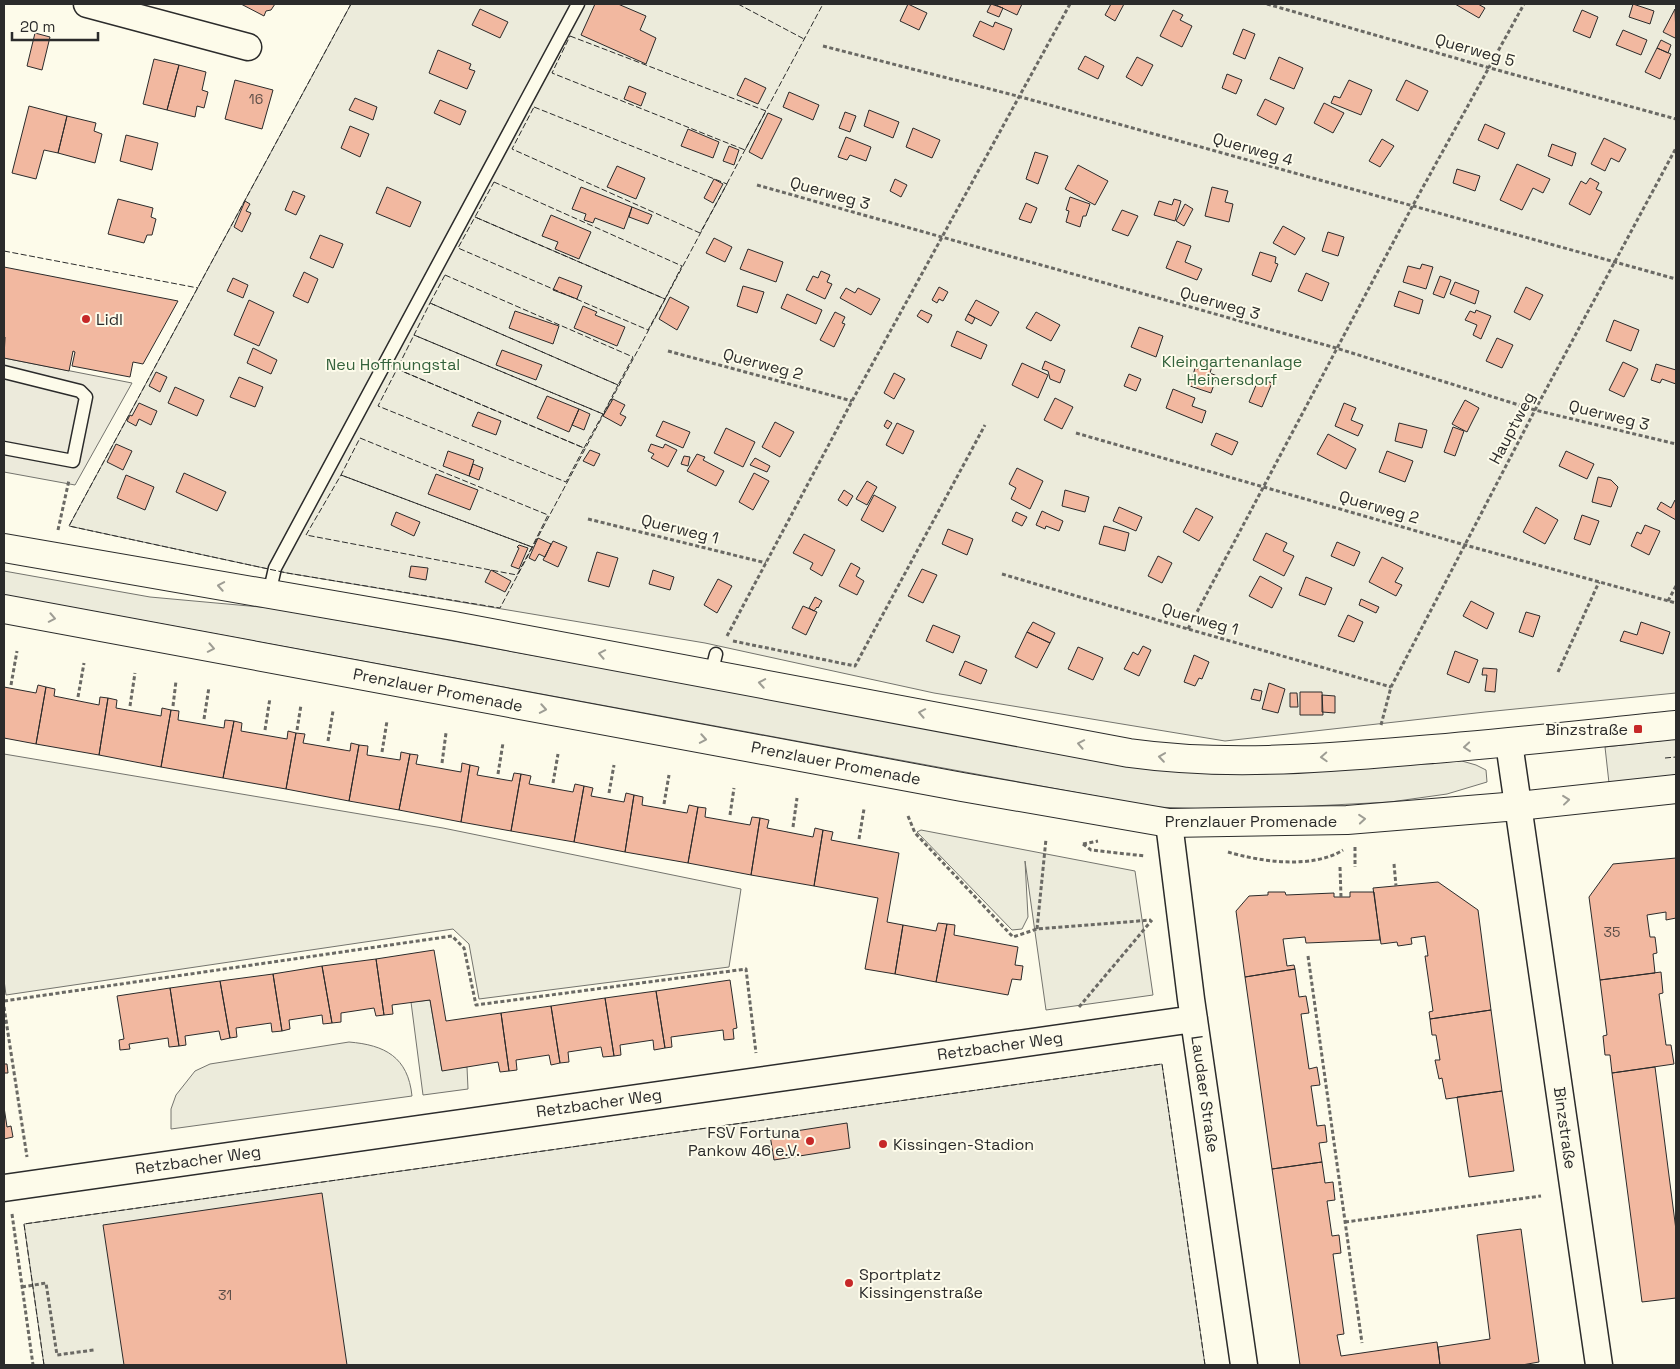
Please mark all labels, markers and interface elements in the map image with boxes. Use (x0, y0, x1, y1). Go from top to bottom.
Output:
scale bar (12, 10, 99, 42)
text: 20 m (20, 17, 55, 36)
street label: Querweg 5 (1433, 29, 1517, 71)
house number: 16 (249, 90, 263, 108)
street label: Querweg 4 (1210, 128, 1296, 170)
street label: Querweg 3 (788, 172, 872, 214)
street label: Querweg 3 (1178, 282, 1262, 324)
place label: Lidl (96, 309, 123, 330)
marker: Lidl (80, 313, 92, 325)
street label: Querweg 2 (721, 343, 805, 385)
park label: Kleingartenanlage Heinersdorf (1162, 351, 1302, 390)
park label: Neu Hoffnungstal (326, 354, 460, 375)
street label: Hauptweg (1484, 388, 1540, 468)
street label: Querweg 3 (1567, 395, 1651, 435)
street label: Querweg 2 (1337, 486, 1421, 528)
street label: Querweg 1 (639, 509, 721, 549)
one-way arrow (216, 581, 225, 591)
street label: Querweg 1 (1159, 598, 1241, 640)
one-way arrow (47, 612, 56, 623)
one-way arrow (207, 642, 216, 652)
one-way arrow (598, 649, 607, 659)
street label: Prenzlauer Promenade (351, 663, 525, 717)
one-way arrow (758, 679, 766, 689)
one-way arrow (539, 704, 548, 714)
one-way arrow (917, 709, 926, 719)
place label: Binzstraße (1545, 719, 1628, 740)
marker: Binzstraße (1632, 723, 1644, 735)
one-way arrow (699, 733, 708, 743)
street label: Prenzlauer Promenade (749, 736, 923, 790)
one-way arrow (1077, 739, 1086, 749)
one-way arrow (1463, 741, 1471, 752)
one-way arrow (1158, 752, 1166, 763)
one-way arrow (1320, 752, 1328, 763)
one-way arrow (1562, 795, 1570, 806)
street label: Prenzlauer Promenade (1165, 811, 1337, 832)
one-way arrow (1358, 813, 1366, 824)
house number: 35 (1604, 923, 1620, 941)
street label: Retzbacher Weg (936, 1027, 1064, 1065)
street label: Laudaer Straße (1186, 1034, 1224, 1154)
street label: Retzbacher Weg (535, 1084, 663, 1122)
street label: Binzstraße (1549, 1086, 1581, 1170)
place label: FSV Fortuna Pankow 46 e.V. (688, 1122, 800, 1161)
place label: Kissingen-Stadion (893, 1134, 1034, 1155)
marker: FSV Fortuna Pankow 46 e.V. (804, 1135, 816, 1147)
marker: Kissingen-Stadion (877, 1138, 889, 1150)
street label: Retzbacher Weg (134, 1141, 262, 1179)
place label: Sportplatz Kissingenstraße (859, 1264, 983, 1303)
marker: Sportplatz Kissingenstraße (843, 1277, 855, 1289)
house number: 31 (218, 1286, 232, 1304)

